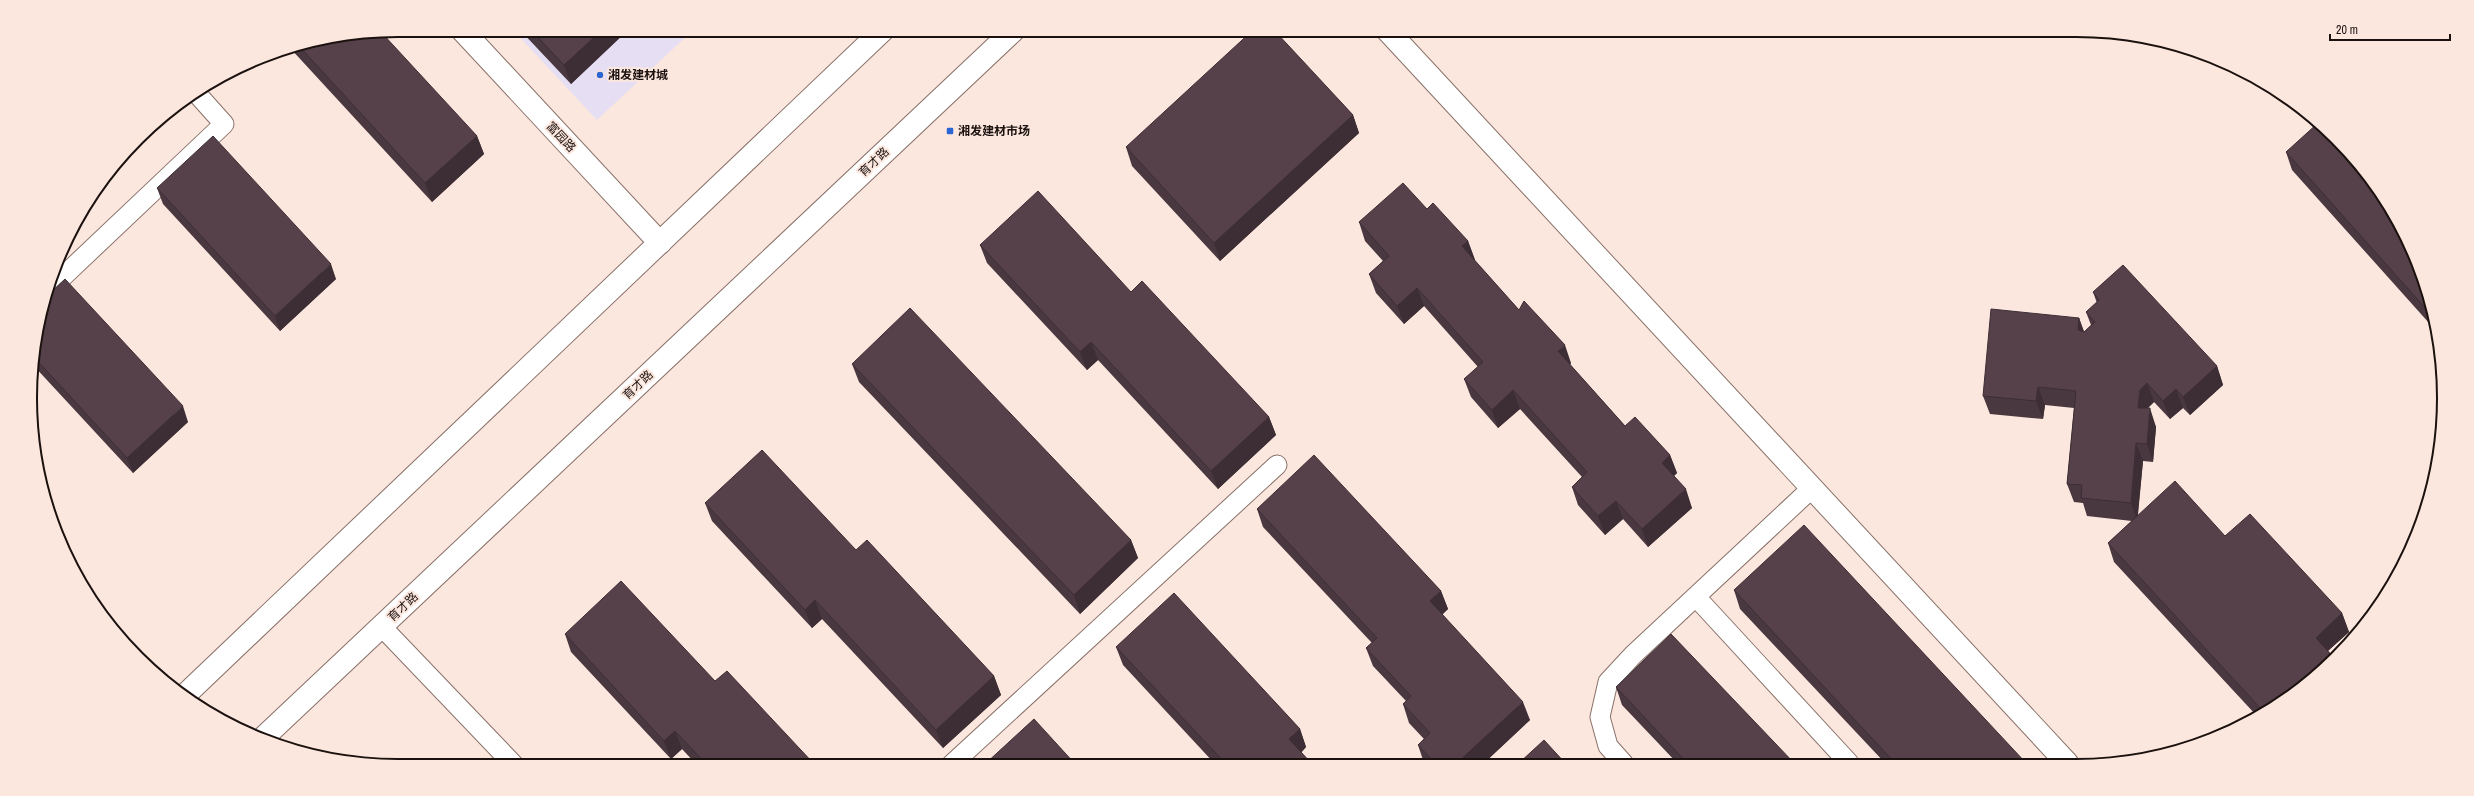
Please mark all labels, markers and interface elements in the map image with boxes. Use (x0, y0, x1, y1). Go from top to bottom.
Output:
scale bar (2330, 16, 2450, 42)
text: 20 m (2336, 22, 2358, 38)
place label: 湘发建材城 (608, 67, 668, 83)
marker: 湘发建材城 (595, 70, 605, 80)
street label: 富园路 (543, 118, 579, 156)
place label: 湘发建材市场 (958, 123, 1030, 139)
marker: 湘发建材市场 (945, 126, 955, 136)
street label: 育才路 (855, 144, 893, 180)
street label: 育才路 (619, 367, 657, 403)
street label: 育才路 (384, 589, 422, 625)

